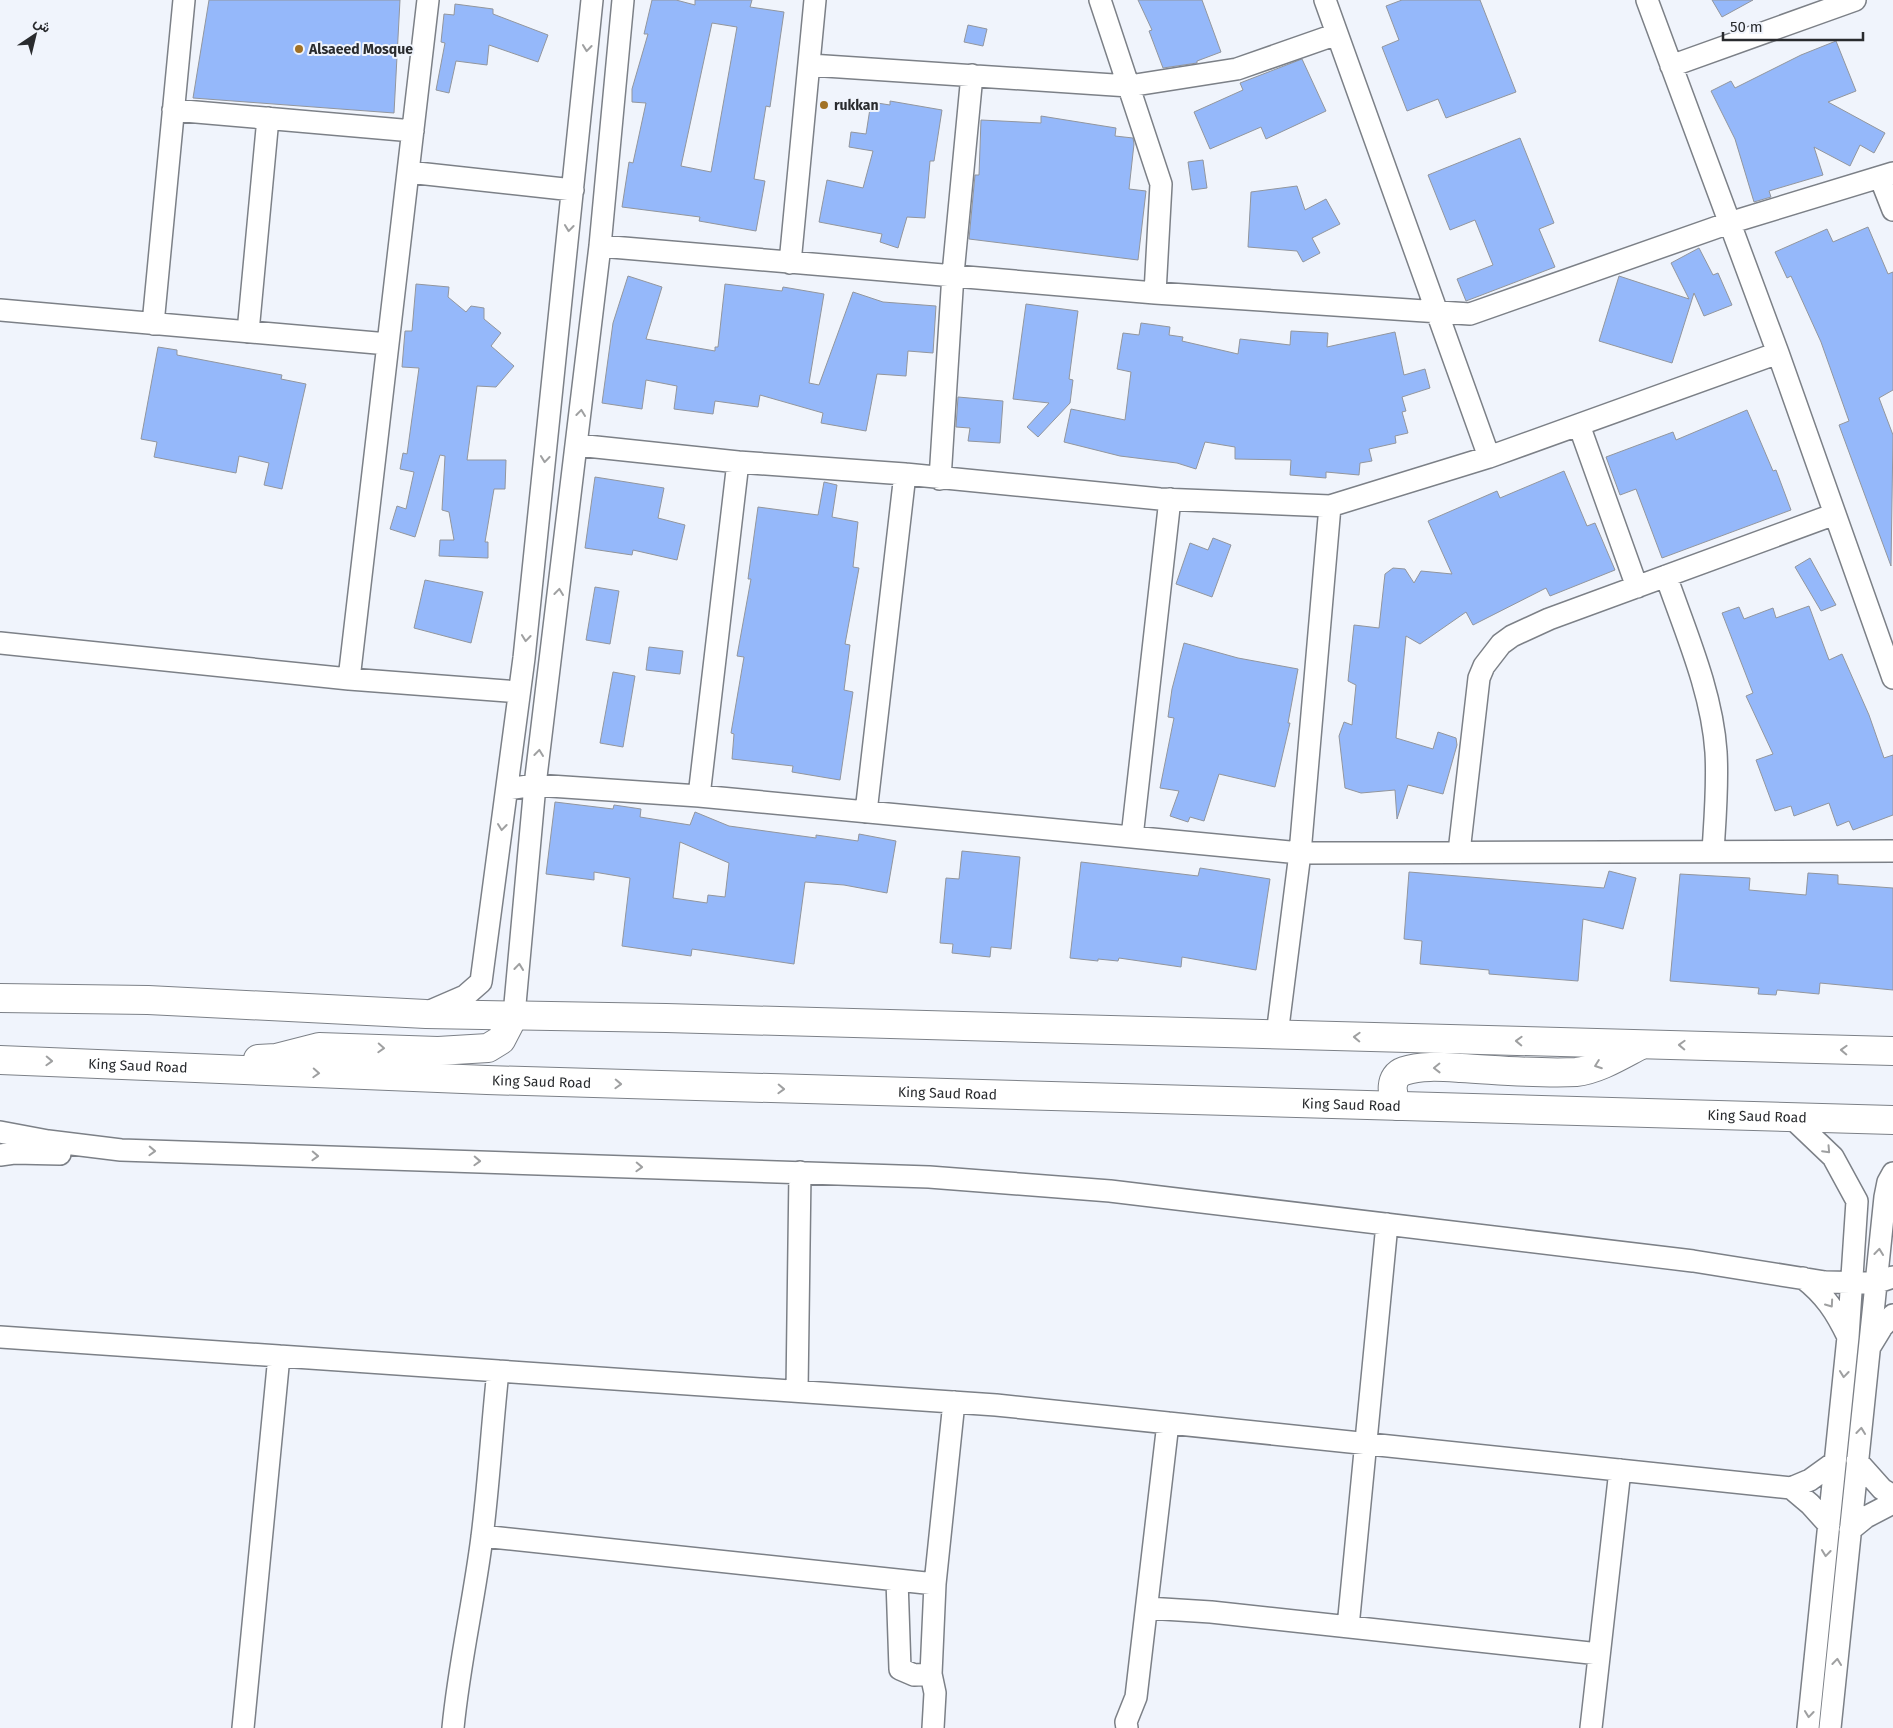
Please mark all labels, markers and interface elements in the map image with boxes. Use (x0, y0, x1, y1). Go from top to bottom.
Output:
north arrow (10, 10, 60, 60)
scale bar (1723, 10, 1863, 42)
text: ش (30, 13, 54, 37)
text: 50 m (1730, 18, 1763, 36)
place label: Alsaeed Mosque (308, 41, 413, 58)
marker: Alsaeed Mosque (293, 43, 305, 55)
one-way arrow (582, 45, 593, 53)
place label: rukkan (834, 97, 879, 114)
marker: rukkan (818, 99, 830, 111)
one-way arrow (564, 224, 575, 232)
one-way arrow (575, 409, 586, 417)
one-way arrow (539, 455, 550, 463)
one-way arrow (553, 587, 564, 595)
one-way arrow (521, 634, 532, 642)
one-way arrow (533, 749, 544, 757)
one-way arrow (497, 823, 508, 831)
one-way arrow (514, 963, 525, 971)
one-way arrow (1353, 1031, 1361, 1042)
one-way arrow (1515, 1036, 1523, 1046)
one-way arrow (1678, 1040, 1686, 1051)
one-way arrow (378, 1043, 386, 1054)
one-way arrow (1840, 1044, 1848, 1055)
street label: King Saud Road (88, 1055, 188, 1076)
one-way arrow (45, 1056, 53, 1067)
one-way arrow (1594, 1059, 1603, 1069)
one-way arrow (1433, 1063, 1440, 1073)
one-way arrow (312, 1067, 320, 1078)
street label: King Saud Road (492, 1072, 591, 1091)
one-way arrow (614, 1079, 622, 1089)
one-way arrow (777, 1083, 785, 1094)
street label: King Saud Road (898, 1083, 997, 1103)
street label: King Saud Road (1301, 1095, 1401, 1114)
street label: King Saud Road (1707, 1106, 1807, 1126)
one-way arrow (1821, 1145, 1830, 1154)
one-way arrow (148, 1146, 156, 1156)
one-way arrow (311, 1151, 319, 1161)
one-way arrow (473, 1156, 481, 1167)
one-way arrow (636, 1162, 644, 1172)
one-way arrow (1873, 1247, 1884, 1255)
one-way arrow (1824, 1298, 1833, 1308)
one-way arrow (1839, 1370, 1850, 1378)
one-way arrow (1855, 1427, 1866, 1435)
one-way arrow (1821, 1549, 1832, 1557)
one-way arrow (1831, 1658, 1842, 1666)
one-way arrow (1804, 1711, 1815, 1719)

